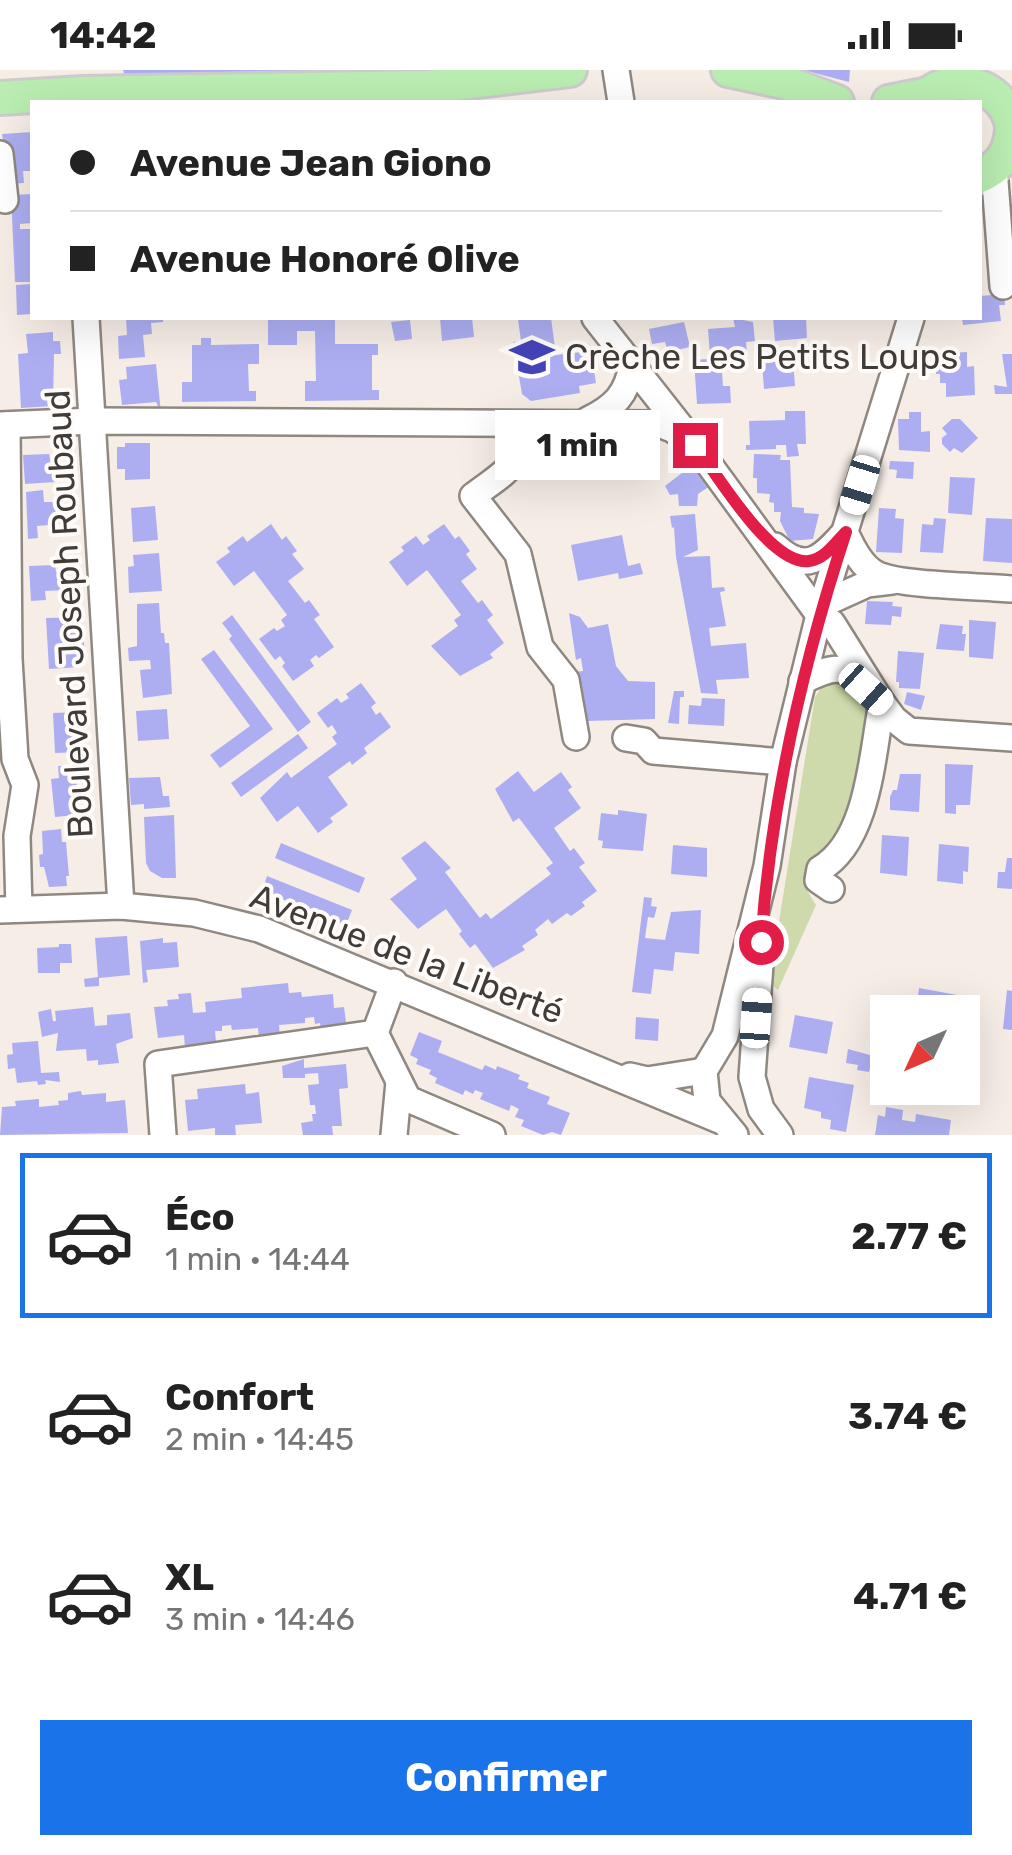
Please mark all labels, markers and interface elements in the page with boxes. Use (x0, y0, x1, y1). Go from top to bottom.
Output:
text: 14:42 (50, 12, 157, 58)
text: Avenue Jean Giono (130, 140, 492, 186)
text: Avenue Honoré Olive (130, 236, 520, 282)
school or university icon: Crèche Les Petits Loups (508, 333, 556, 381)
place label: Crèche Les Petits Loups (565, 336, 958, 378)
street label: Boulevard Joseph Roubaud (36, 389, 102, 839)
callout: 1 min (495, 410, 660, 480)
route end (673, 423, 718, 468)
text: 1 min (537, 426, 618, 464)
car (837, 452, 883, 518)
car (834, 658, 898, 720)
street label: Avenue de la Liberté (245, 875, 569, 1033)
route start (739, 920, 784, 965)
car (739, 987, 773, 1049)
north arrow (870, 995, 980, 1105)
map controls (870, 995, 980, 1105)
icon: car (45, 1191, 135, 1281)
text: Éco (165, 1194, 235, 1240)
text: 2.77 € (851, 1213, 967, 1259)
text: 1 min · 14:44 (165, 1240, 350, 1278)
icon: car (45, 1371, 135, 1461)
text: Confort (165, 1374, 314, 1420)
text: 3.74 € (848, 1393, 967, 1439)
text: 2 min · 14:45 (165, 1420, 354, 1458)
icon: car (45, 1551, 135, 1641)
text: XL (165, 1554, 214, 1600)
text: 4.71 € (853, 1573, 967, 1619)
text: 3 min · 14:46 (165, 1600, 355, 1638)
button: Confirmer (40, 1720, 972, 1835)

